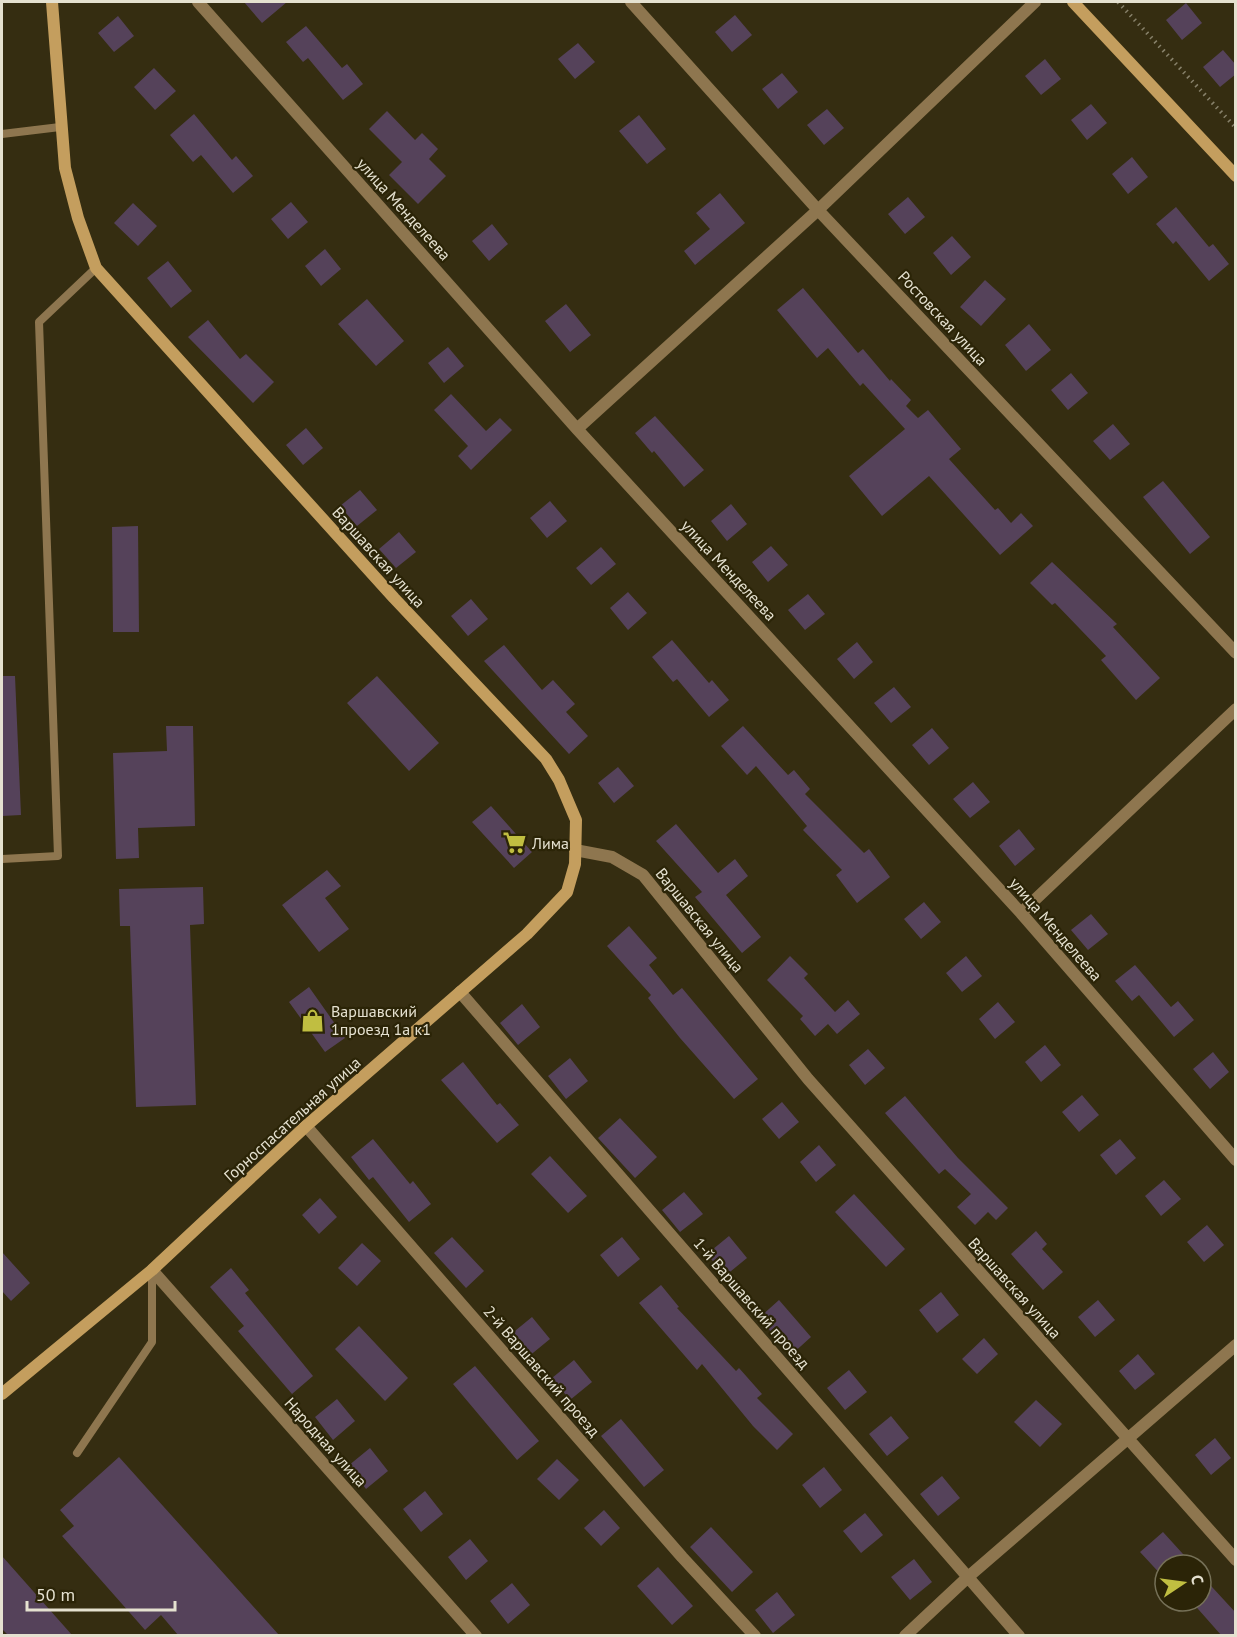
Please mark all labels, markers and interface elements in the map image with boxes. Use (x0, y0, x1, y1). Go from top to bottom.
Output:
street label: улица Менделеева (353, 154, 455, 264)
street label: Ростовская улица (894, 267, 992, 369)
street label: Варшавская улица (328, 502, 430, 612)
street label: улица Менделеева (677, 515, 781, 625)
supermarket icon: Лима (501, 830, 527, 856)
place label: Лима (531, 833, 569, 853)
street label: Варшавская улица (652, 864, 748, 976)
street label: улица Менделеева (1006, 873, 1106, 985)
place label: Варшавский 1проезд 1а к1 (331, 1001, 431, 1039)
shop icon: Варшавский 1проезд 1а к1 (300, 1007, 326, 1033)
street label: Горноспасательная улица (219, 1052, 365, 1186)
street label: 1-й Варшавский проезд (690, 1233, 815, 1373)
street label: Варшавская улица (964, 1233, 1066, 1343)
street label: 2-й Варшавский проезд (480, 1301, 605, 1441)
street label: Народная улица (281, 1393, 371, 1491)
north arrow (1153, 1553, 1213, 1613)
text: С (1187, 1573, 1208, 1586)
scale bar (27, 1574, 176, 1612)
text: 50 m (36, 1583, 75, 1606)

